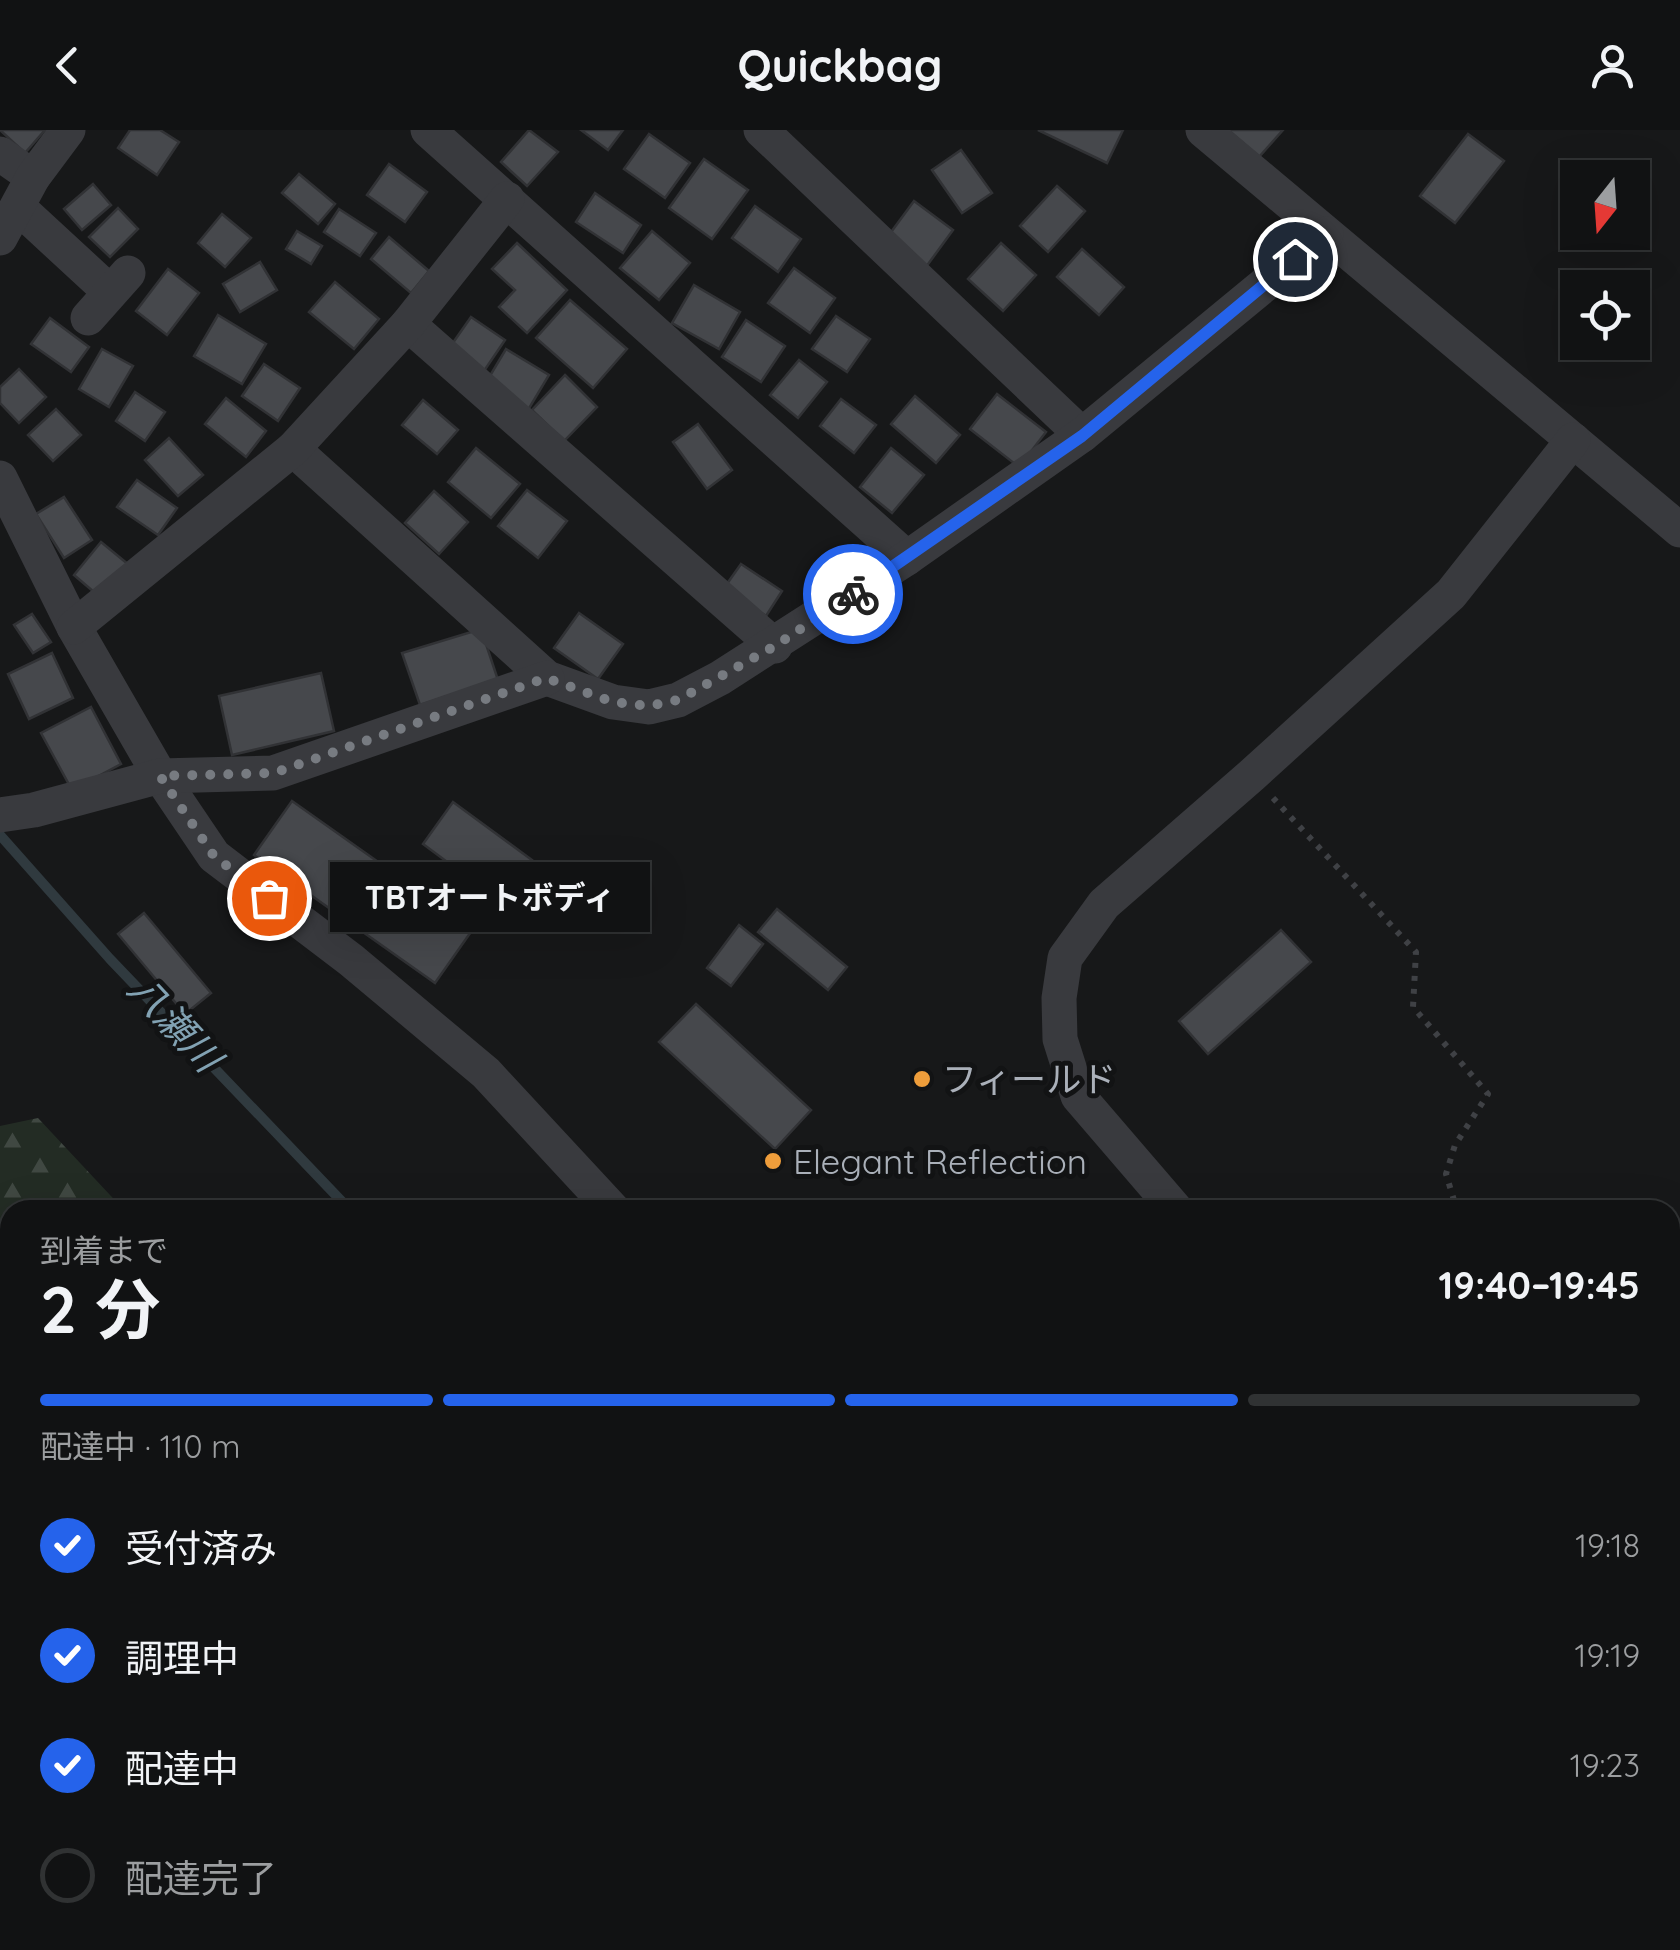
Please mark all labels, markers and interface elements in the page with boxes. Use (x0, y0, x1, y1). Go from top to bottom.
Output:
text: Quickbag (737, 37, 943, 93)
icon: back (40, 38, 95, 93)
icon: person (1585, 38, 1640, 93)
north arrow (1560, 160, 1650, 250)
map controls (1560, 160, 1650, 360)
pin (1253, 217, 1338, 302)
icon: home (1268, 232, 1323, 287)
button: locate (1560, 270, 1650, 360)
courier (803, 544, 903, 644)
icon: bike (826, 567, 881, 622)
pin (227, 856, 312, 941)
callout: TBTオートボディ (329, 863, 649, 933)
icon: bag (242, 871, 297, 926)
text: TBTオートボディ (365, 877, 615, 917)
water label: 八瀬川 (119, 965, 234, 1084)
place label: フィールド (942, 1057, 1116, 1101)
marker: フィールド (911, 1068, 933, 1090)
place label: Elegant Reflection (793, 1139, 1087, 1183)
marker: Elegant Reflection (762, 1150, 784, 1172)
text: 到着まで (40, 1230, 168, 1270)
text: 19:40–19:45 (1439, 1261, 1640, 1309)
text: 2 分 (40, 1268, 160, 1349)
text: 配達中 · 110 m (40, 1426, 240, 1466)
icon: check (40, 1518, 95, 1573)
text: 受付済み (125, 1524, 277, 1572)
text: 19:18 (1575, 1525, 1640, 1565)
icon: check (40, 1628, 95, 1683)
text: 調理中 (125, 1634, 239, 1682)
text: 19:19 (1575, 1635, 1640, 1675)
icon: check (40, 1738, 95, 1793)
text: 配達中 (125, 1744, 239, 1792)
text: 19:23 (1570, 1745, 1640, 1785)
text: 配達完了 (125, 1854, 277, 1902)

